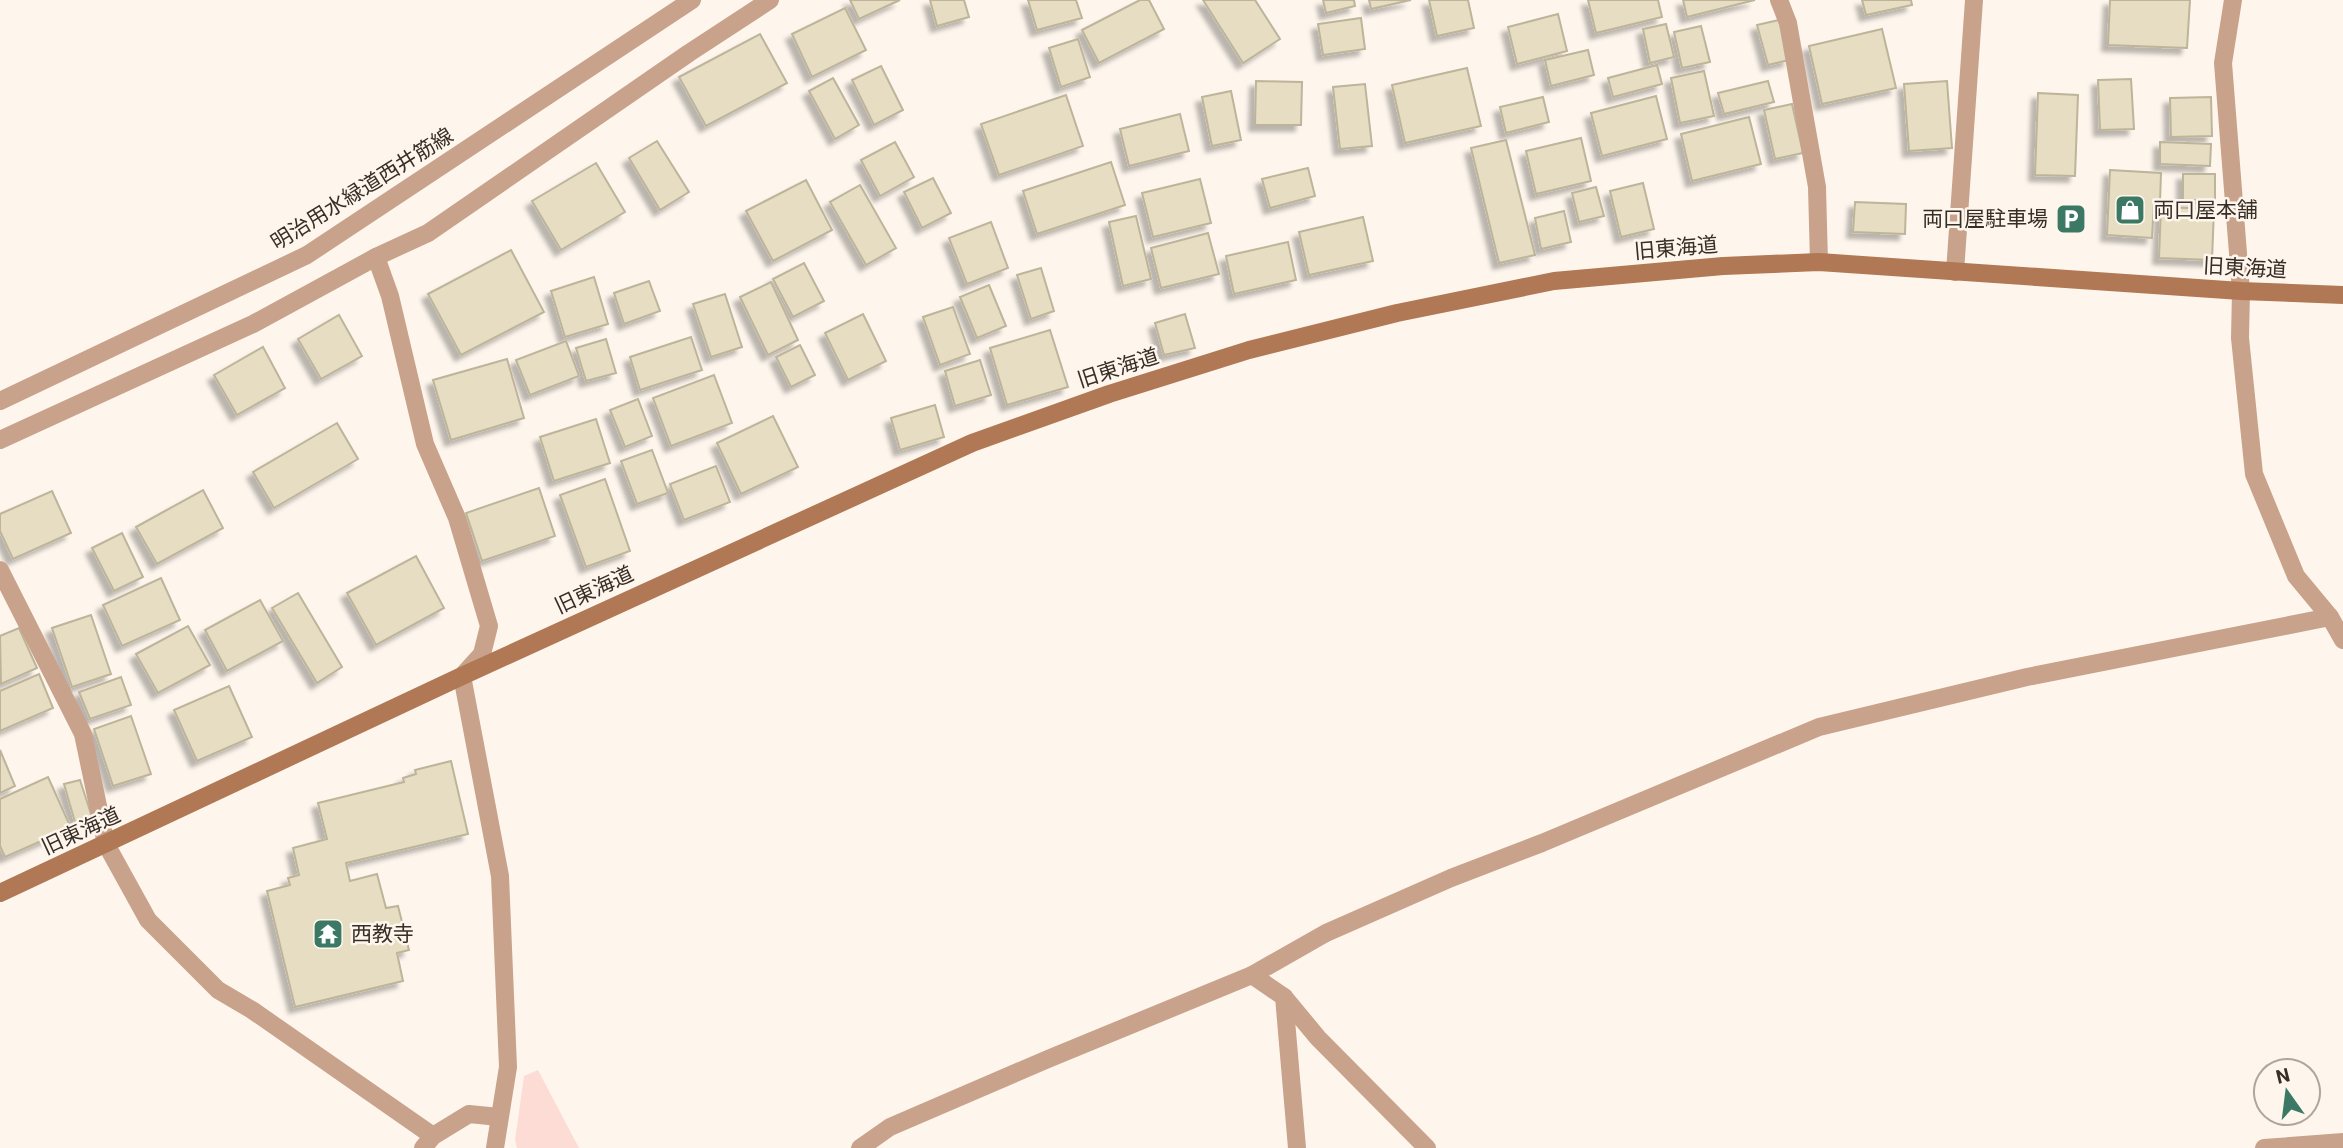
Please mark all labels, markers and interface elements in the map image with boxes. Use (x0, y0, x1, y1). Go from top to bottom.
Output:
street label: 明治用水緑道西井筋線 (267, 123, 457, 255)
shop icon: 両口屋本舗 (2113, 193, 2147, 227)
place label: 両口屋本舗 (2153, 198, 2258, 222)
parking icon: 両口屋駐車場 (2054, 202, 2088, 236)
place label: 両口屋駐車場 (1922, 207, 2048, 231)
street label: 旧東海道 (1633, 232, 1719, 264)
street label: 旧東海道 (2202, 254, 2288, 282)
street label: 旧東海道 (1074, 344, 1162, 392)
street label: 旧東海道 (551, 561, 637, 619)
street label: 旧東海道 (38, 802, 124, 860)
temple icon: 西教寺 (311, 917, 345, 951)
place label: 西教寺 (351, 922, 414, 946)
north arrow (2252, 1057, 2322, 1127)
text: N (2274, 1063, 2292, 1089)

